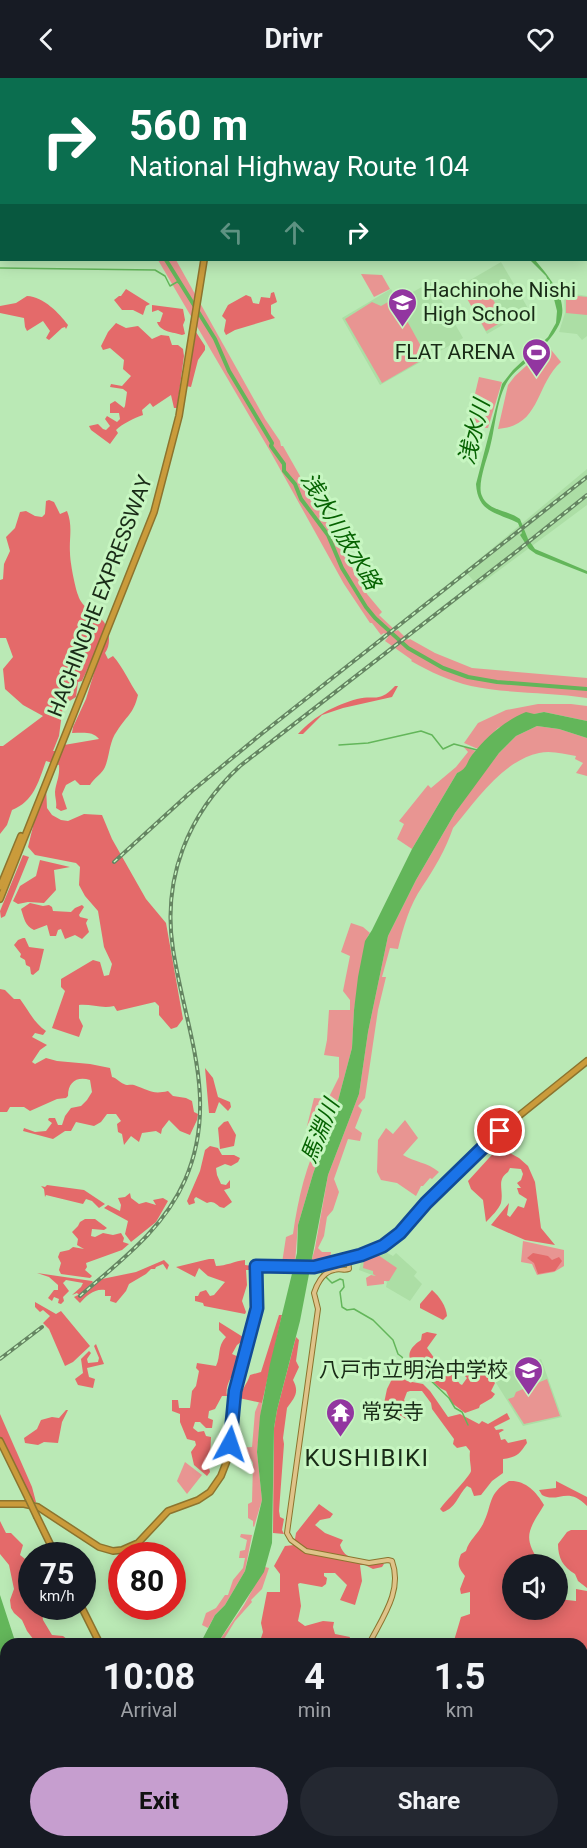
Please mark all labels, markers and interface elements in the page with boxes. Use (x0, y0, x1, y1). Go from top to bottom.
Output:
icon: back (30, 23, 63, 56)
text: Drivr (264, 23, 323, 55)
icon: heart (524, 23, 557, 56)
text: 560 m (129, 101, 248, 150)
icon: right (30, 102, 108, 180)
text: National Highway Route 104 (129, 151, 469, 183)
icon: left (215, 216, 248, 249)
icon: ahead (278, 216, 311, 249)
icon: right (341, 216, 374, 249)
place label: Hachinohe Nishi High School (423, 278, 576, 326)
school or university icon: Hachinohe Nishi High School (386, 286, 418, 328)
sports icon: FLAT ARENA (520, 336, 552, 378)
place label: FLAT ARENA (395, 340, 515, 364)
water label: 浅水川 (454, 395, 495, 467)
water label: 浅水川放水路 (296, 468, 387, 596)
street label: HACHINOHE EXPRESSWAY (43, 472, 157, 720)
water label: 馬淵川 (296, 1094, 345, 1166)
pin (474, 1105, 525, 1156)
icon: arrive (483, 1114, 516, 1147)
school or university icon: 八戸市立明治中学校 (513, 1354, 545, 1396)
place label: 八戸市立明治中学校 (319, 1358, 508, 1382)
temple icon: 常安寺 (324, 1396, 356, 1438)
place label: 常安寺 (361, 1400, 424, 1424)
position arrow (198, 1412, 262, 1476)
district label: KUSHIBIKI (304, 1444, 430, 1472)
speed limit sign: 80 (108, 1542, 186, 1620)
map controls (502, 1554, 568, 1620)
button: sound (502, 1554, 568, 1620)
text: 75 (40, 1556, 74, 1591)
text: km/h (39, 1587, 75, 1605)
text: 10:08 (103, 1656, 195, 1698)
text: 4 (304, 1656, 325, 1698)
text: 1.5 (434, 1656, 485, 1698)
text: Arrival (121, 1698, 177, 1722)
text: min (298, 1698, 331, 1722)
text: km (446, 1698, 473, 1722)
button: Exit (30, 1767, 288, 1836)
button: Share (300, 1767, 558, 1836)

